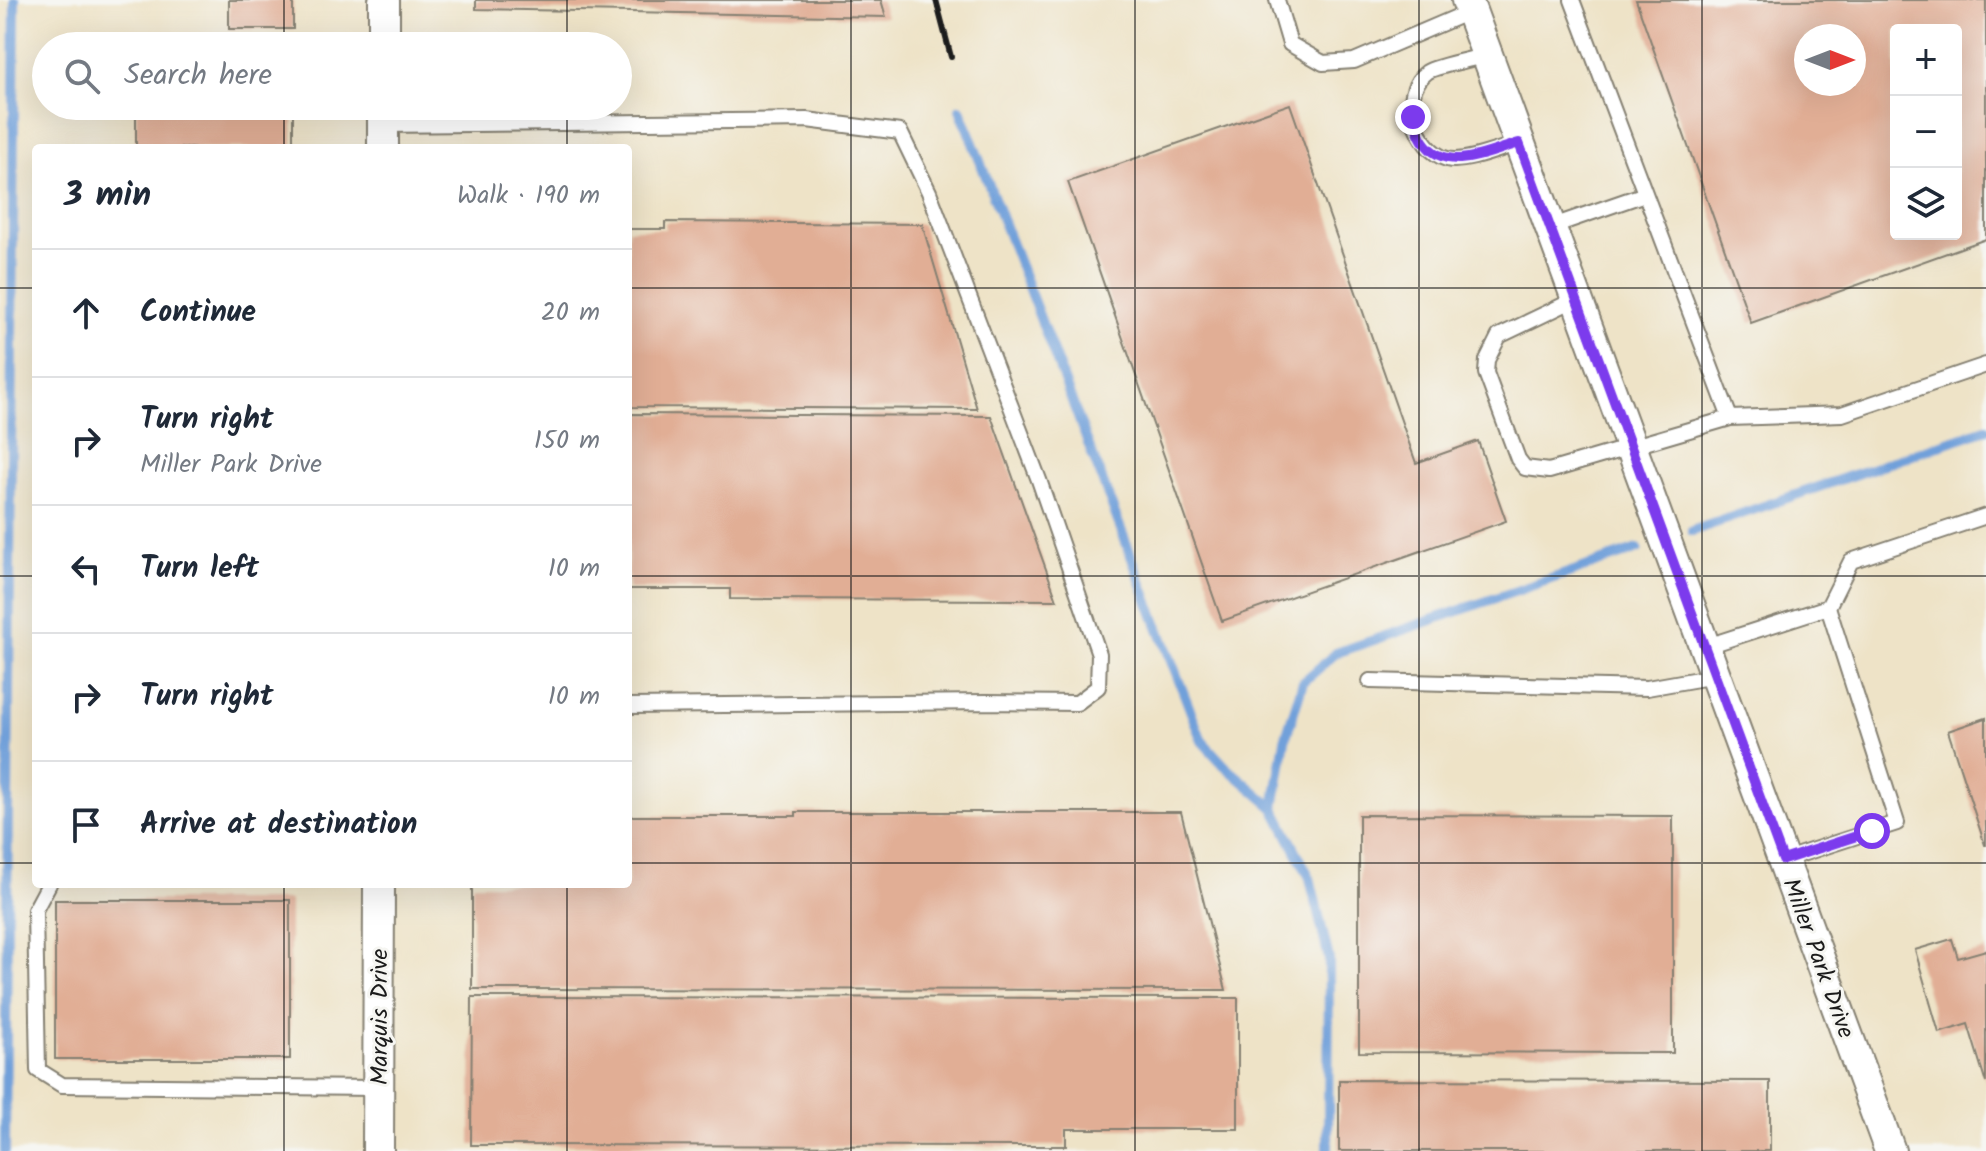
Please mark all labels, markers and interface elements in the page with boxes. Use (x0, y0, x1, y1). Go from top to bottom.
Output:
north arrow (1794, 24, 1866, 96)
map controls (1890, 24, 1962, 240)
button: + (1890, 24, 1962, 96)
search box (32, 32, 632, 120)
text: Search here (124, 52, 272, 100)
icon: search (60, 54, 104, 98)
button: − (1890, 96, 1962, 168)
route end (1395, 99, 1431, 135)
button: layers (1890, 168, 1962, 240)
text: 3 min (64, 169, 151, 223)
text: Walk · 190 m (457, 175, 600, 217)
text: Continue (140, 289, 256, 337)
icon: ahead (64, 291, 108, 335)
text: 20 m (541, 292, 600, 334)
text: Turn right (140, 396, 273, 444)
icon: right (64, 419, 108, 463)
text: 150 m (534, 420, 600, 462)
text: Miller Park Drive (140, 444, 322, 486)
text: Turn left (140, 545, 259, 593)
icon: left (64, 547, 108, 591)
text: 10 m (548, 548, 600, 590)
text: Turn right (140, 673, 273, 721)
icon: right (64, 675, 108, 719)
text: 10 m (548, 676, 600, 718)
text: Arrive at destination (140, 801, 417, 849)
icon: arrive (64, 803, 108, 847)
route start (1854, 813, 1890, 849)
street label: Miller Park Drive (1771, 873, 1865, 1044)
street label: Marquis Drive (361, 948, 400, 1085)

